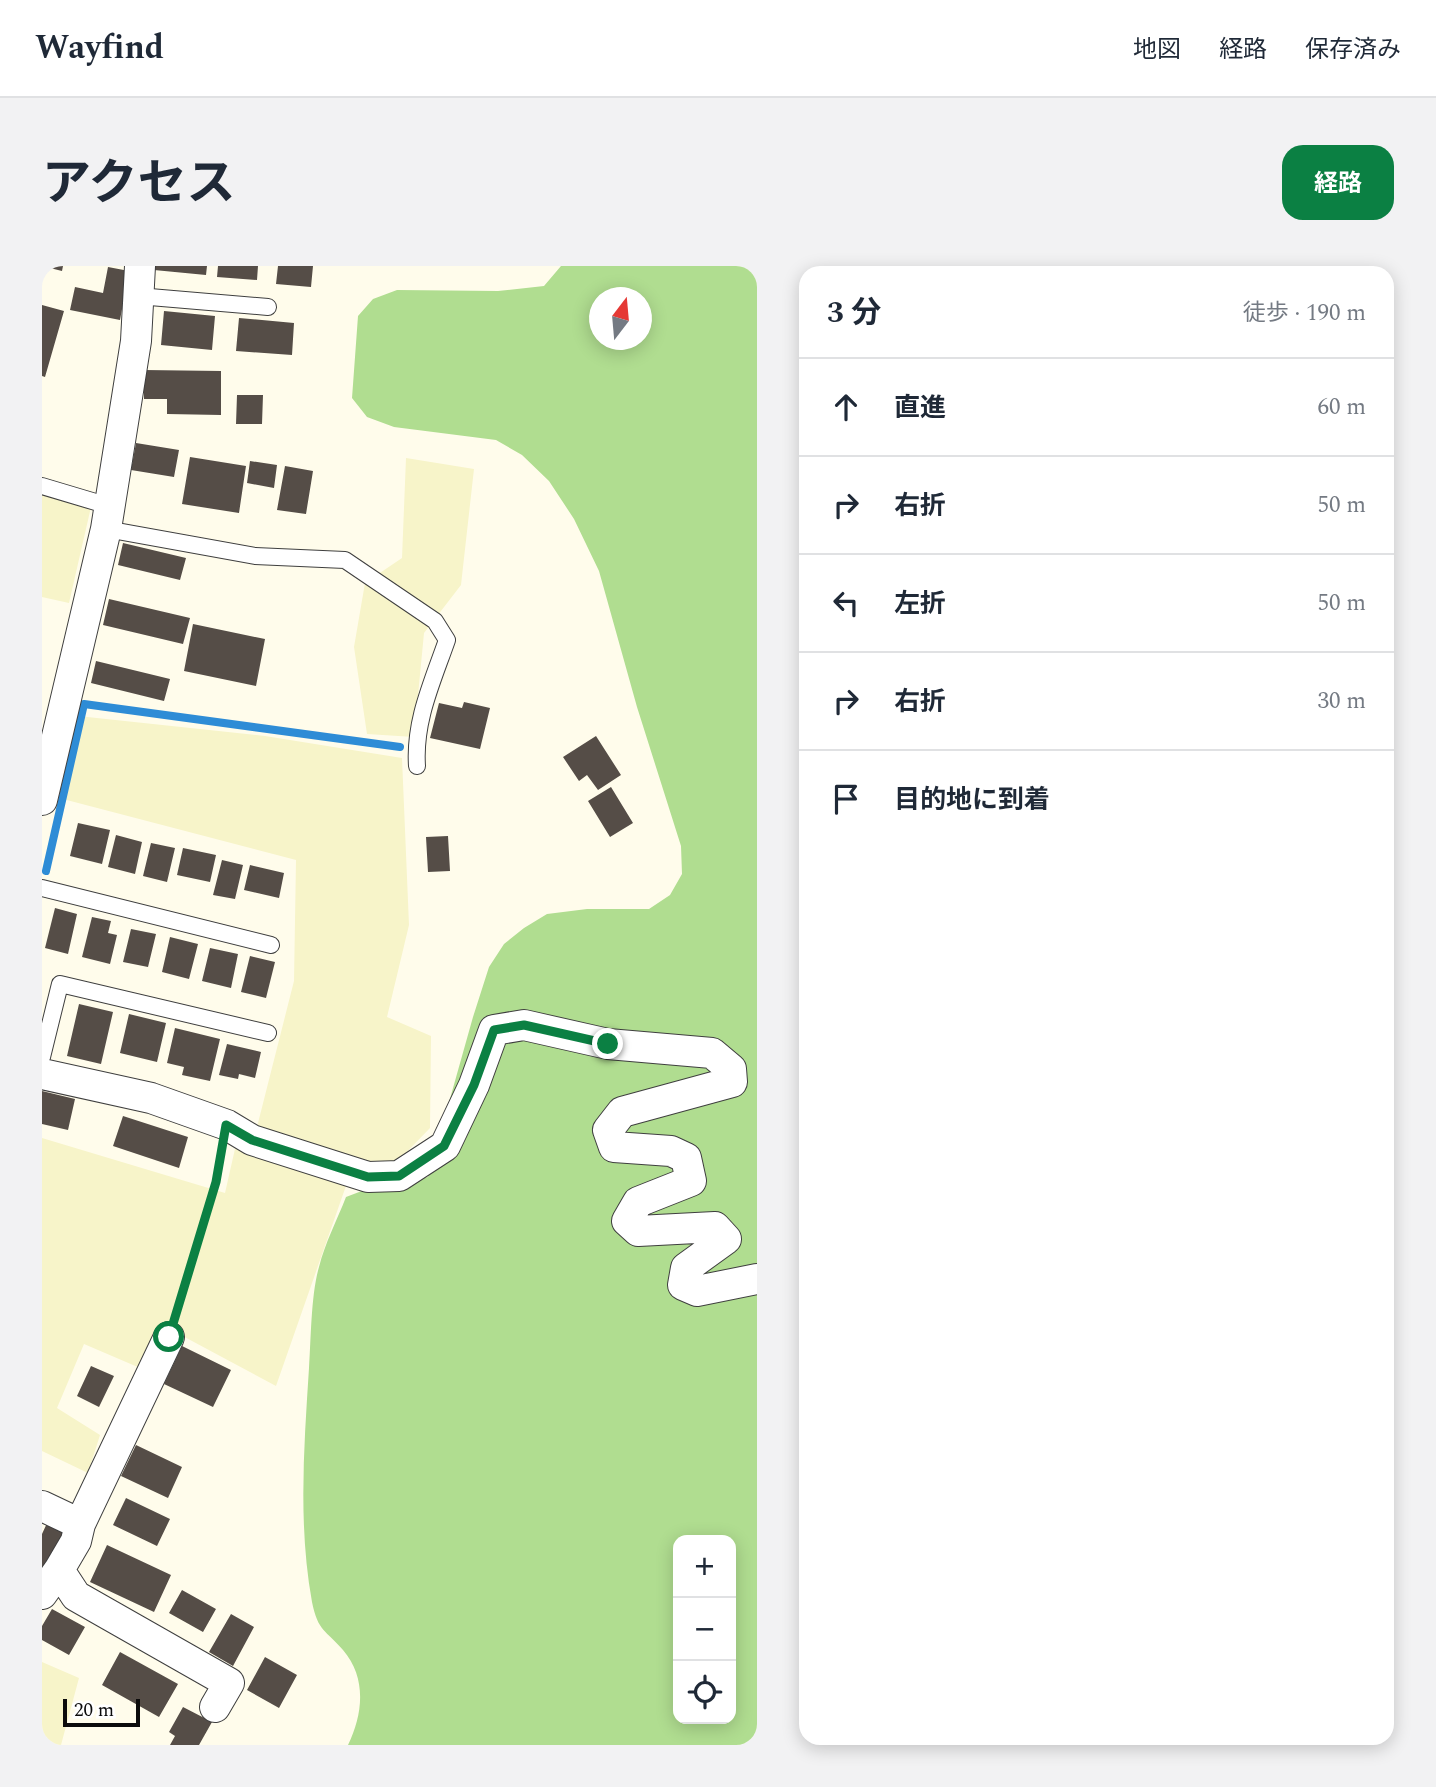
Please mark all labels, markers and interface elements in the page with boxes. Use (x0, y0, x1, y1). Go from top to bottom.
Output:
text: Wayfind (35, 23, 164, 73)
text: 地図 (1133, 32, 1181, 68)
text: 経路 (1219, 32, 1267, 68)
text: 保存済み (1305, 32, 1401, 68)
button: 経路 (1282, 145, 1394, 220)
text: アクセス (42, 147, 236, 222)
north arrow (589, 287, 652, 350)
text: 3 分 (827, 290, 881, 336)
text: 徒歩 · 190 m (1243, 296, 1366, 331)
icon: ahead (827, 388, 865, 426)
text: 直進 (894, 388, 946, 428)
text: 60 m (1317, 390, 1366, 425)
icon: right (827, 486, 865, 524)
text: 右折 (894, 486, 946, 526)
text: 50 m (1317, 488, 1366, 523)
icon: left (827, 584, 865, 622)
text: 左折 (894, 584, 946, 624)
text: 50 m (1317, 586, 1366, 621)
icon: right (827, 682, 865, 720)
text: 右折 (894, 682, 946, 722)
text: 30 m (1317, 684, 1366, 719)
icon: arrive (827, 780, 865, 818)
text: 目的地に到着 (894, 780, 1050, 820)
route end (592, 1028, 623, 1059)
route start (153, 1321, 184, 1352)
map controls (673, 1535, 736, 1724)
button: + (673, 1535, 736, 1598)
button: − (673, 1598, 736, 1661)
button: locate (673, 1661, 736, 1724)
scale bar (63, 1696, 140, 1728)
text: 20 m (74, 1696, 114, 1725)

